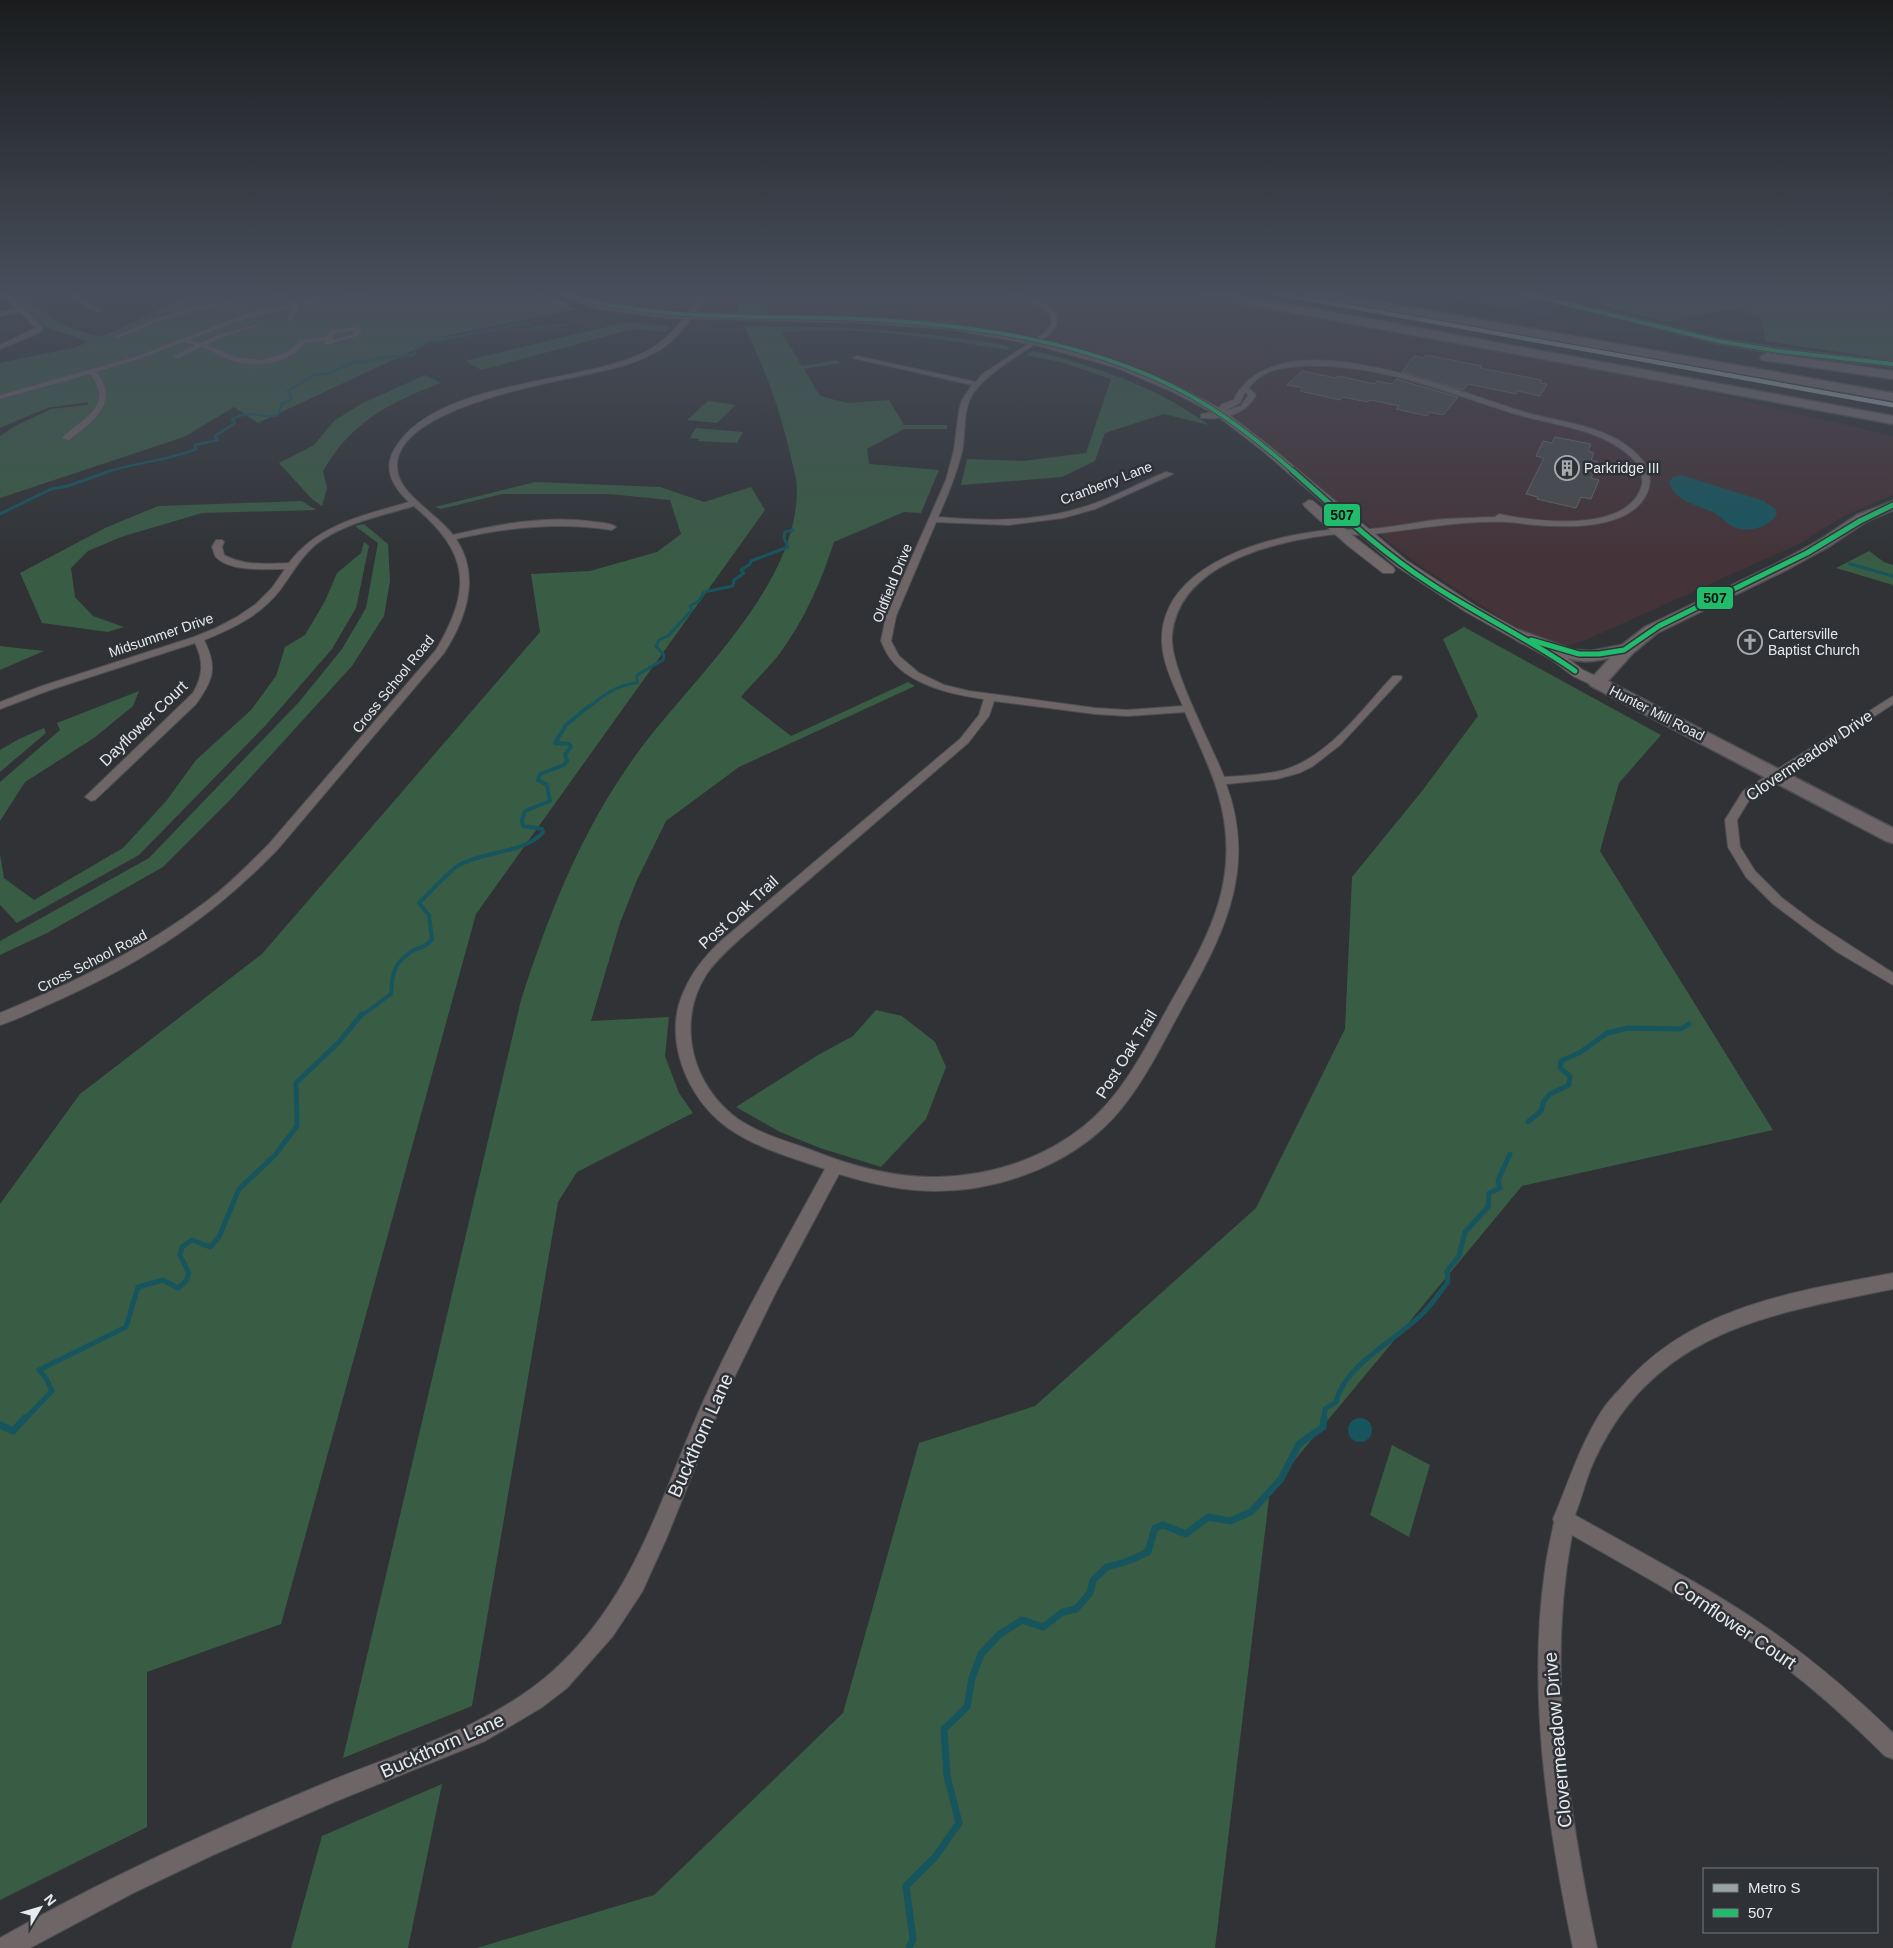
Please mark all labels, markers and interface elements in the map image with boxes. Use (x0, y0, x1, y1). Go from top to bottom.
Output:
building icon: Parkridge III (1554, 455, 1580, 481)
street label: Cranberry Lane (1058, 458, 1154, 508)
place label: Parkridge III (1584, 460, 1659, 476)
line badge: 507 (1323, 503, 1361, 527)
text: 507 (1330, 507, 1354, 523)
street label: Oldfield Drive (869, 541, 915, 625)
line badge: 507 (1696, 586, 1734, 610)
text: 507 (1703, 590, 1727, 606)
street label: Midsummer Drive (107, 610, 216, 660)
place label: Cartersville Baptist Church (1768, 626, 1860, 658)
church icon: Cartersville Baptist Church (1737, 629, 1763, 655)
street label: Cross School Road (349, 632, 437, 736)
street label: Dayflower Court (96, 677, 191, 769)
street label: Hunter Mill Road (1607, 682, 1707, 744)
street label: Clovermeadow Drive (1743, 707, 1876, 804)
street label: Post Oak Trail (695, 872, 781, 952)
street label: Cross School Road (35, 926, 149, 996)
street label: Post Oak Trail (1093, 1007, 1160, 1101)
street label: Buckthorn Lane (664, 1370, 737, 1500)
street label: Cornflower Court (1669, 1576, 1801, 1674)
street label: Clovermeadow Drive (1539, 1651, 1576, 1829)
street label: Buckthorn Lane (377, 1709, 507, 1782)
legend (1703, 1868, 1878, 1933)
text: Metro S (1748, 1879, 1801, 1896)
north arrow (15, 1883, 65, 1933)
text: N (41, 1891, 60, 1909)
text: 507 (1748, 1904, 1773, 1921)

